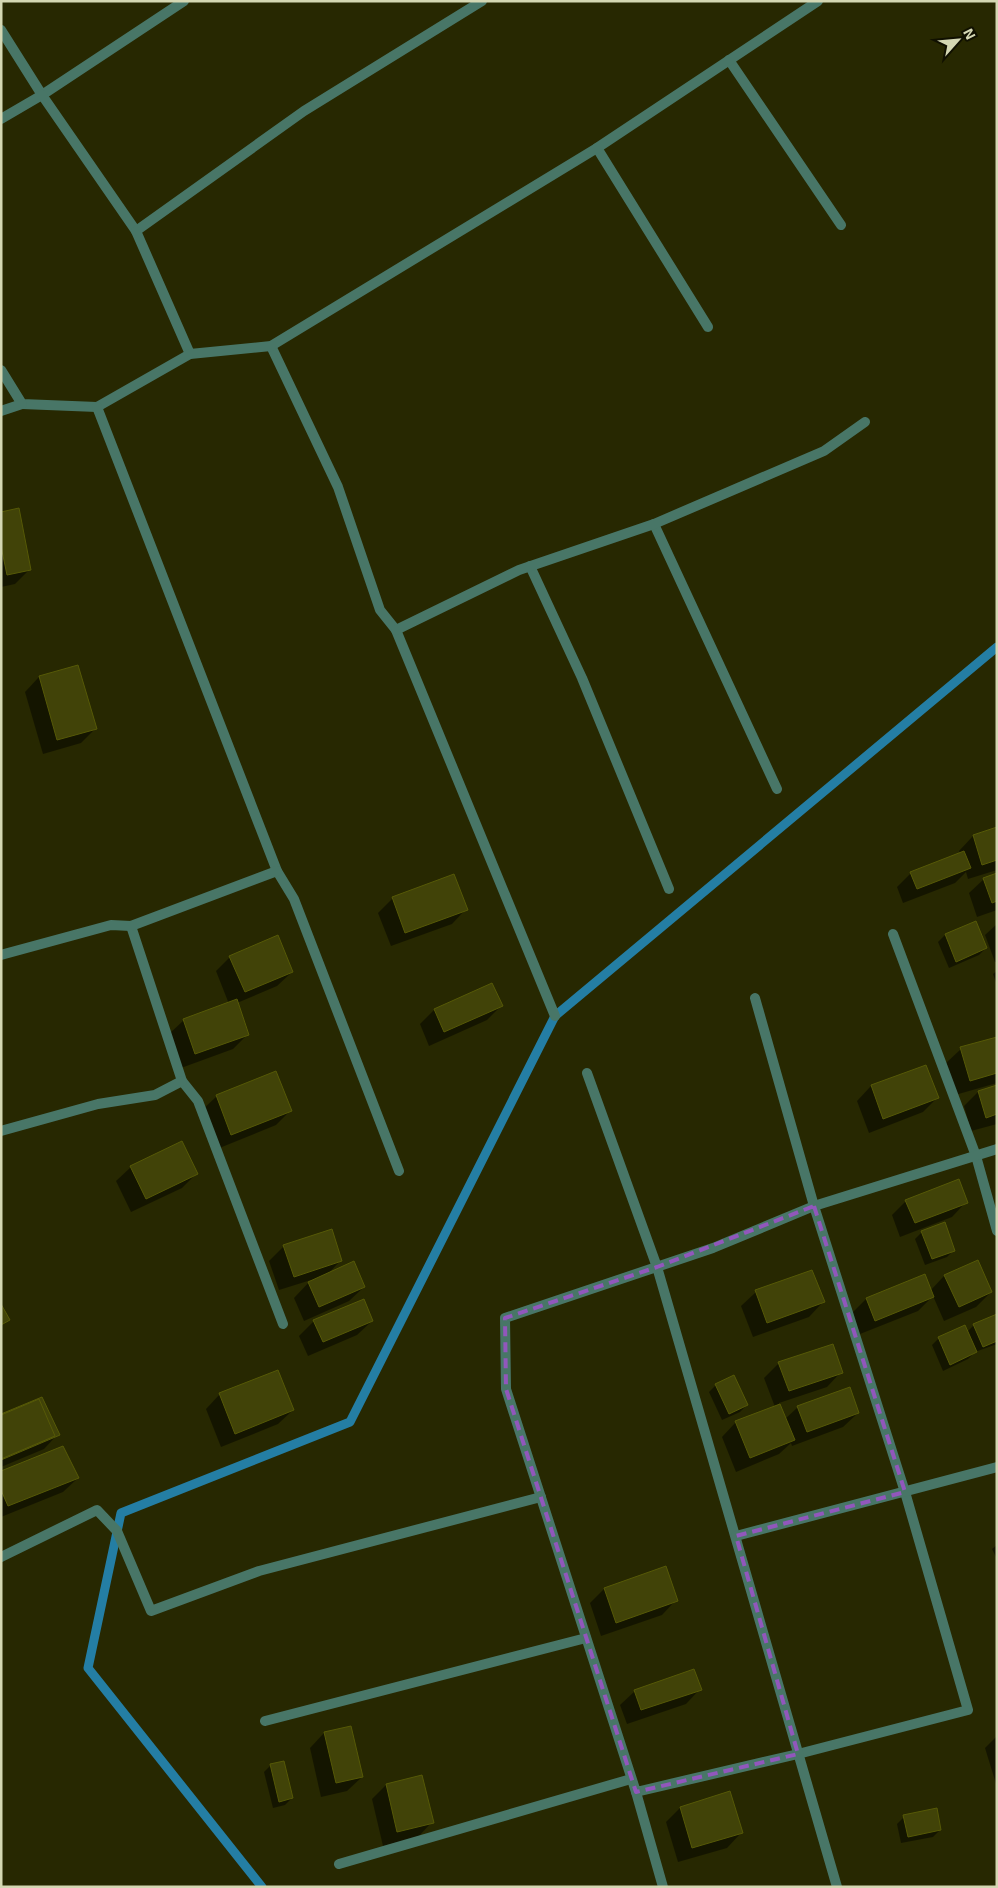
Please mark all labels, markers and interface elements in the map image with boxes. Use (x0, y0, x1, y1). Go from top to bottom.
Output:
north arrow (933, 15, 983, 65)
text: N (960, 26, 980, 42)

